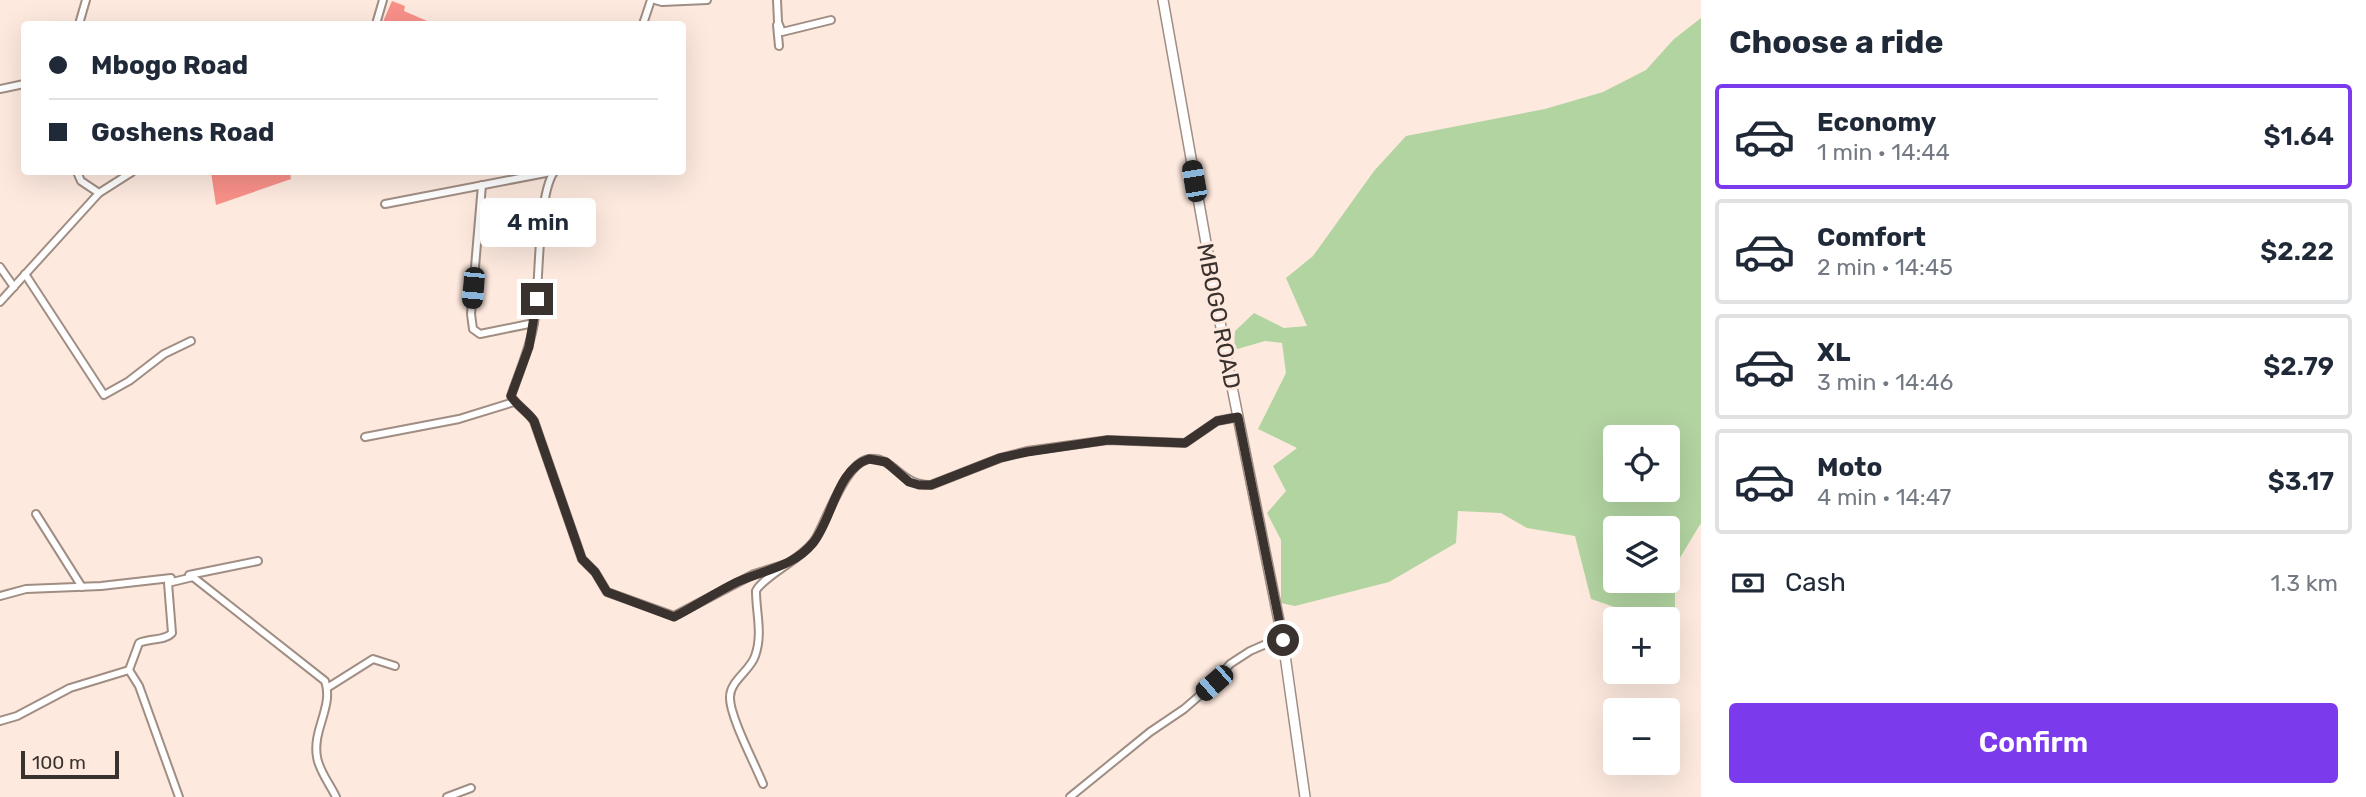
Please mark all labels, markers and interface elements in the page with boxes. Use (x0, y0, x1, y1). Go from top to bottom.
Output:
text: Choose a ride (1729, 23, 1943, 61)
text: Mbogo Road (91, 50, 248, 81)
icon: car (1733, 105, 1796, 168)
text: Economy (1817, 107, 1936, 138)
text: Goshens Road (91, 117, 274, 148)
text: $1.64 (2264, 121, 2334, 152)
text: 1 min · 14:44 (1817, 138, 1950, 166)
car (1181, 158, 1208, 204)
callout: 4 min (479, 198, 595, 246)
text: 4 min (507, 208, 569, 236)
icon: car (1733, 220, 1796, 283)
text: Comfort (1817, 222, 1926, 253)
text: $2.22 (2260, 236, 2334, 267)
street label: MBOGO ROAD (1191, 241, 1247, 391)
text: 2 min · 14:45 (1817, 253, 1953, 281)
car (461, 266, 486, 310)
route end (521, 283, 553, 315)
icon: car (1733, 335, 1796, 398)
text: XL (1817, 337, 1850, 368)
text: $2.79 (2263, 351, 2334, 382)
text: 3 min · 14:46 (1817, 368, 1953, 396)
map controls (1603, 425, 1680, 775)
button: locate (1603, 425, 1680, 502)
icon: car (1733, 450, 1796, 513)
text: Moto (1817, 452, 1882, 483)
text: $3.17 (2268, 466, 2334, 497)
text: 4 min · 14:47 (1817, 483, 1951, 511)
button: layers (1603, 516, 1680, 593)
icon: cash (1729, 564, 1767, 602)
text: Cash (1785, 567, 1846, 598)
text: 1.3 km (2271, 569, 2338, 597)
button: + (1603, 607, 1680, 684)
route start (1267, 624, 1299, 656)
car (1192, 661, 1237, 705)
button: − (1603, 698, 1680, 775)
button: Confirm (1729, 703, 2338, 783)
scale bar (21, 748, 119, 780)
text: 100 m (32, 751, 86, 774)

